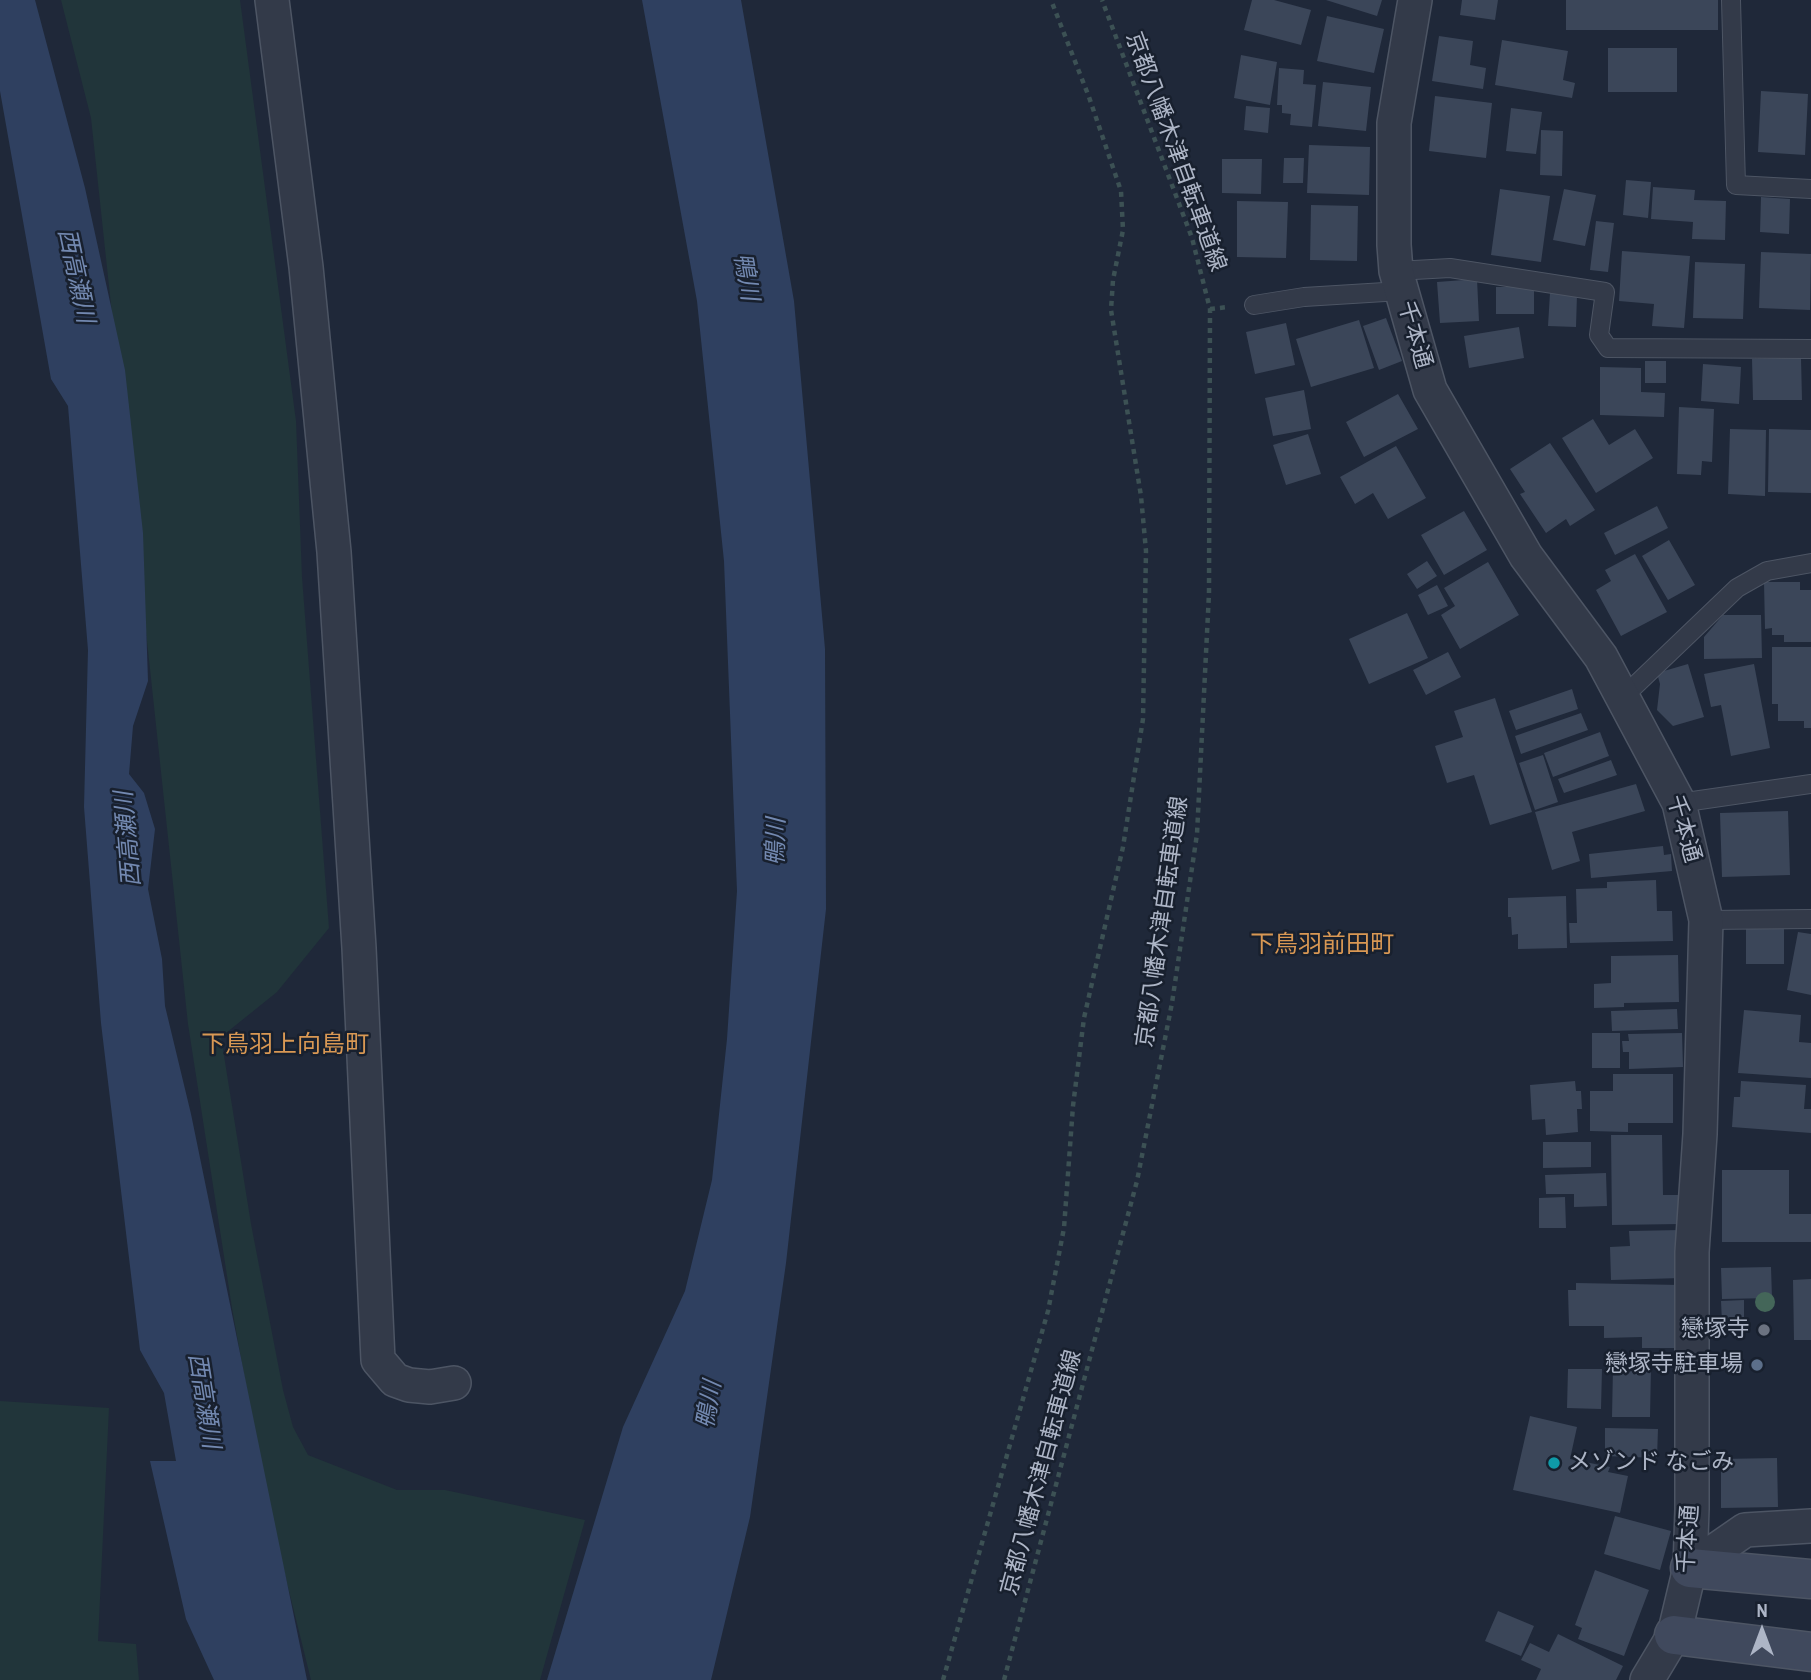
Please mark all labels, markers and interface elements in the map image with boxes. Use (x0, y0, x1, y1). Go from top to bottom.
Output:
street label: 京都八幡木津自転車道線 (1119, 28, 1231, 276)
water label: 西高瀬川 (51, 226, 99, 326)
water label: 鴨川 (727, 251, 763, 303)
street label: 千本通 (1391, 298, 1437, 372)
water label: 西高瀬川 (110, 790, 148, 888)
street label: 千本通 (1660, 792, 1706, 866)
street label: 京都八幡木津自転車道線 (1132, 795, 1194, 1049)
water label: 鴨川 (762, 818, 792, 866)
district label: 下鳥羽前田町 (1250, 932, 1394, 960)
district label: 下鳥羽上向島町 (201, 1032, 369, 1060)
place label: 戀塚寺 (1681, 1316, 1750, 1344)
marker: 戀塚寺 (1756, 1322, 1772, 1338)
street label: 京都八幡木津自転車道線 (996, 1347, 1088, 1599)
water label: 西高瀬川 (181, 1351, 225, 1451)
place label: 戀塚寺駐車場 (1605, 1351, 1743, 1379)
marker: 戀塚寺駐車場 (1749, 1357, 1765, 1373)
water label: 鴨川 (692, 1379, 728, 1431)
place label: メゾンド なごみ (1568, 1449, 1734, 1477)
marker: メゾンド なごみ (1546, 1455, 1562, 1471)
street label: 千本通 (1673, 1504, 1705, 1574)
north arrow (1727, 1596, 1797, 1666)
text: N (1756, 1597, 1768, 1623)

